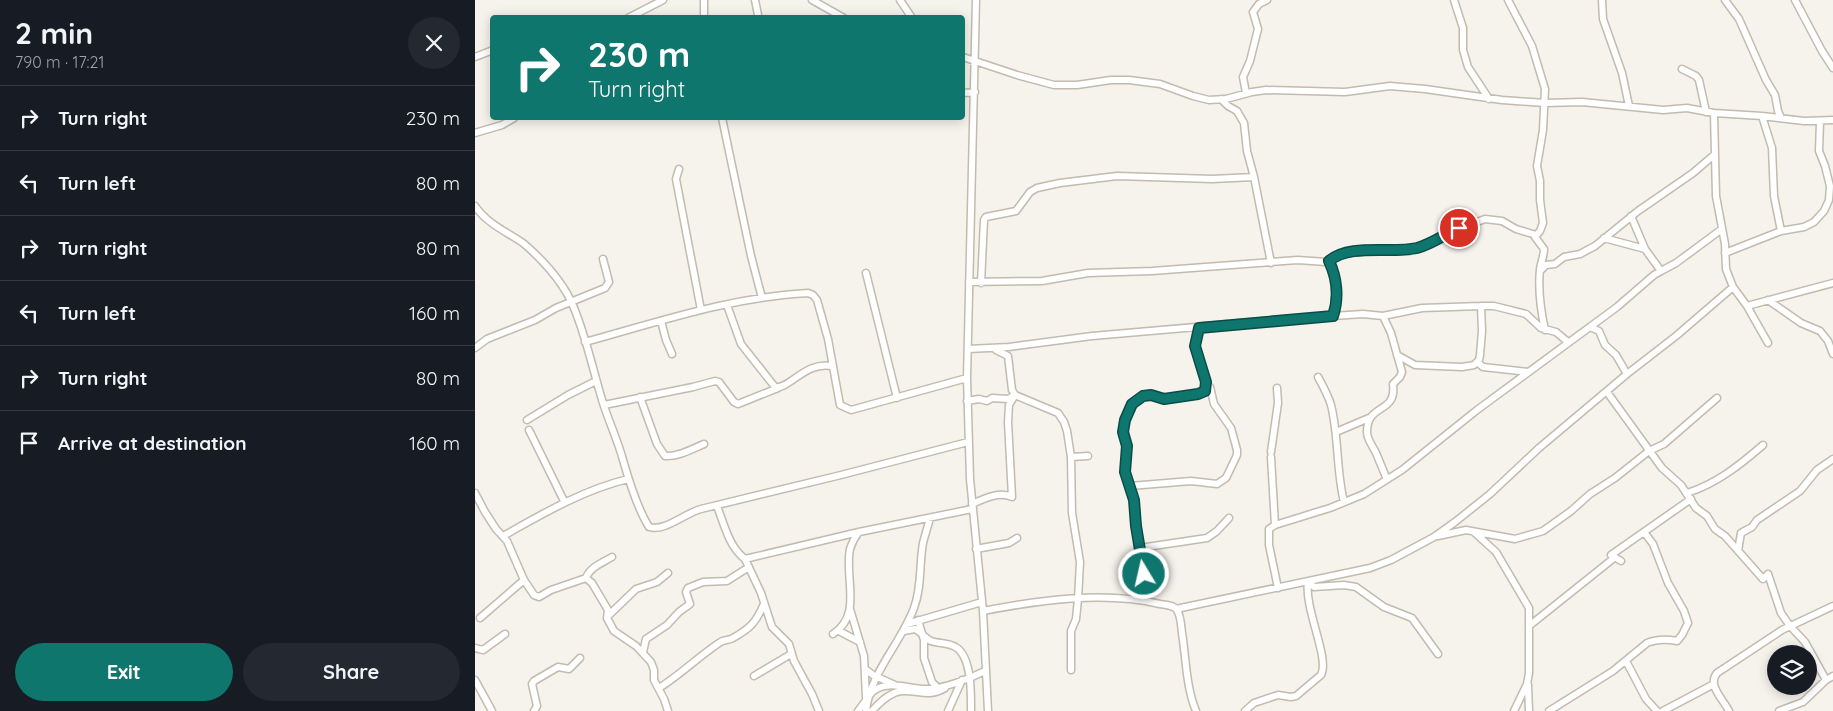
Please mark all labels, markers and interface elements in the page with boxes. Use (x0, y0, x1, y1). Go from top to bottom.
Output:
text: 2 min (15, 14, 93, 52)
button: close (408, 17, 460, 69)
text: 230 m (588, 32, 690, 76)
icon: right (505, 35, 570, 100)
text: 790 m · 17:21 (15, 52, 104, 72)
text: Turn right (588, 75, 685, 103)
icon: right (15, 104, 43, 132)
text: Turn right (58, 106, 147, 130)
text: 230 m (406, 106, 460, 130)
icon: left (15, 169, 43, 197)
text: Turn left (58, 171, 136, 195)
text: 80 m (416, 171, 460, 195)
pin (1438, 207, 1480, 249)
icon: arrive (1445, 214, 1473, 242)
icon: right (15, 234, 43, 262)
text: Turn right (58, 236, 147, 260)
text: 80 m (416, 236, 460, 260)
icon: left (15, 299, 43, 327)
text: Turn left (58, 301, 136, 325)
text: 160 m (409, 301, 460, 325)
icon: right (15, 364, 43, 392)
text: Turn right (58, 366, 147, 390)
text: 80 m (416, 366, 460, 390)
icon: arrive (15, 429, 43, 457)
text: Arrive at destination (58, 431, 247, 455)
text: 160 m (409, 431, 460, 455)
position arrow (1117, 547, 1169, 599)
button: Exit (15, 643, 233, 701)
button: Share (243, 643, 460, 701)
map controls (1767, 645, 1817, 695)
button: layers (1767, 645, 1817, 695)

